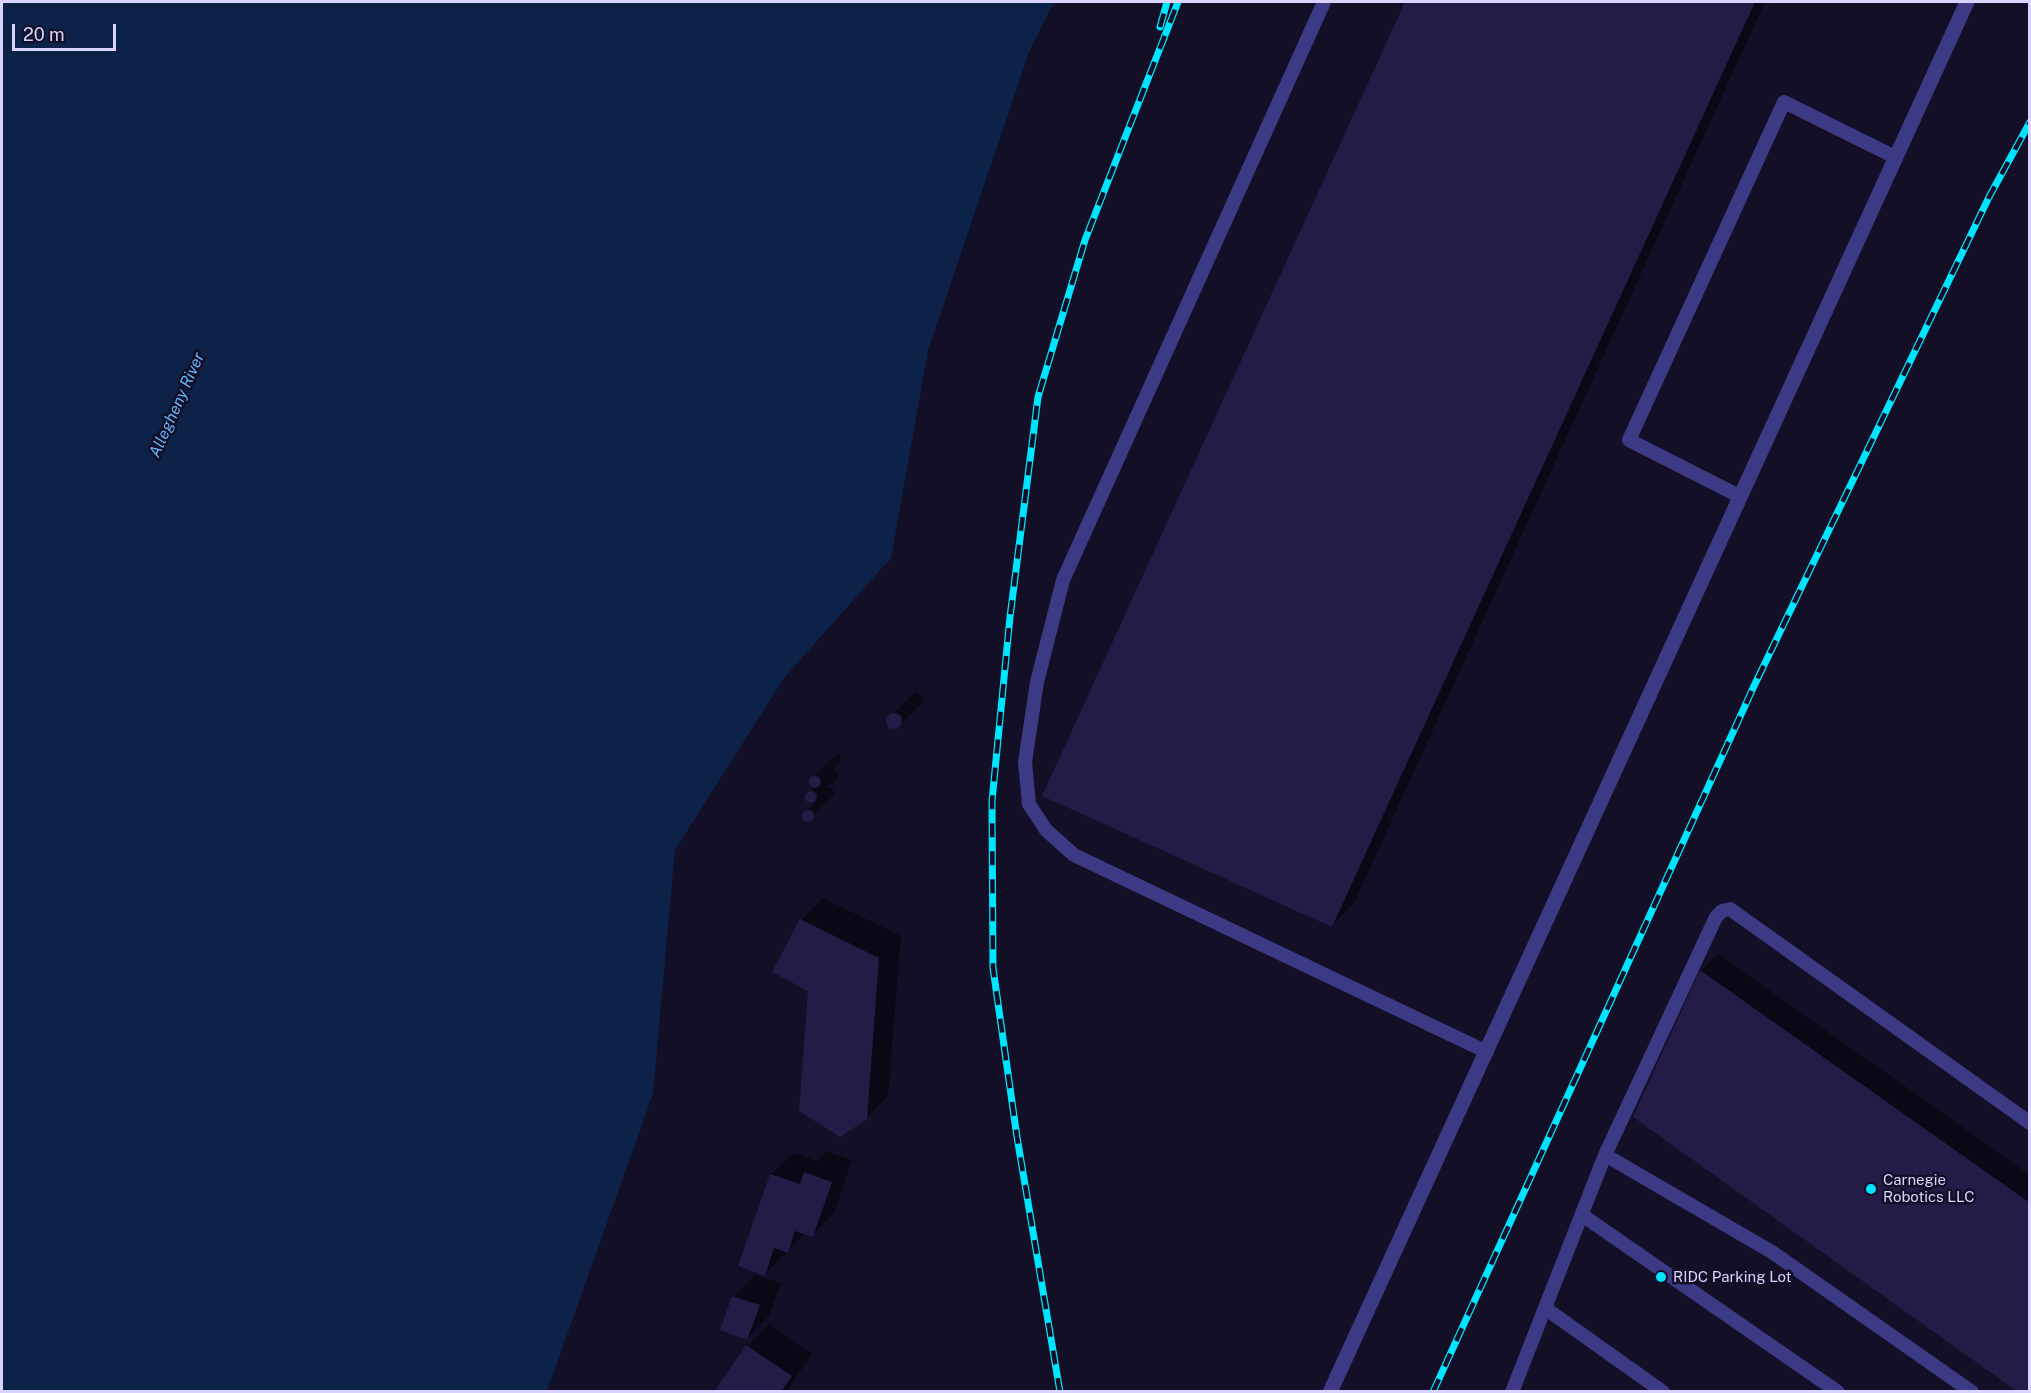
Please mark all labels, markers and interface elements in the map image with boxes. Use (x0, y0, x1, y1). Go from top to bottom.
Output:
scale bar (15, 12, 118, 50)
text: 20 m (23, 24, 65, 45)
water label: Allegheny River (145, 350, 209, 460)
place label: Carnegie Robotics LLC (1883, 1171, 1975, 1206)
marker: Carnegie Robotics LLC (1864, 1182, 1878, 1196)
place label: RIDC Parking Lot (1673, 1268, 1792, 1286)
marker: RIDC Parking Lot (1654, 1270, 1668, 1284)

